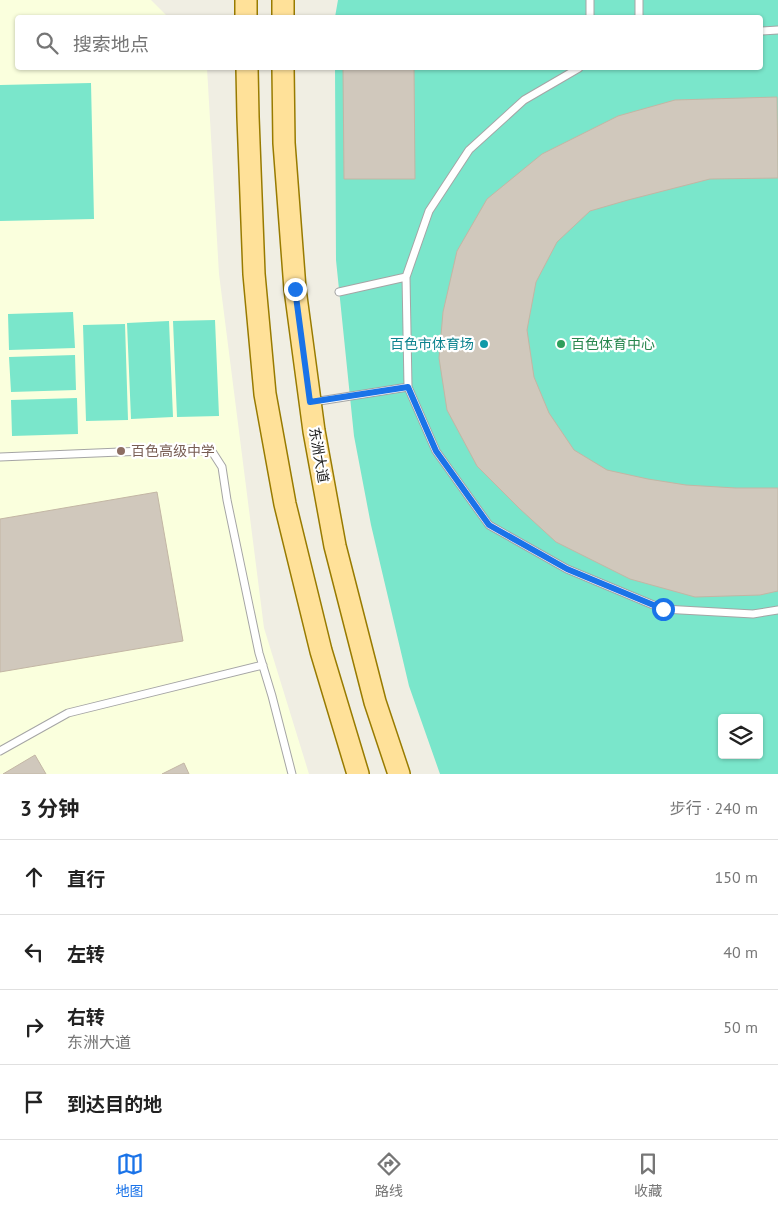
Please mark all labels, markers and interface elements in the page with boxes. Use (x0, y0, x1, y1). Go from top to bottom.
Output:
search box (15, 15, 763, 70)
icon: search (33, 29, 61, 57)
text: 搜索地点 (73, 32, 149, 56)
route end (284, 278, 307, 301)
place label: 百色市体育场 (390, 335, 474, 353)
place label: 百色体育中心 (571, 335, 655, 353)
marker: 百色市体育场 (478, 338, 490, 350)
marker: 百色体育中心 (555, 338, 567, 350)
street label: 东洲大道 (305, 426, 333, 484)
place label: 百色高级中学 (131, 442, 215, 460)
marker: 百色高级中学 (115, 445, 127, 457)
route start (652, 598, 675, 621)
map controls (718, 714, 763, 759)
button: layers (718, 714, 763, 759)
text: 3 分钟 (20, 795, 79, 822)
text: 步行 · 240 m (670, 798, 758, 818)
icon: ahead (20, 863, 48, 891)
text: 直行 (67, 867, 105, 891)
text: 150 m (715, 867, 758, 887)
icon: left (20, 938, 48, 966)
text: 左转 (67, 942, 105, 966)
text: 40 m (723, 942, 758, 962)
text: 右转 (67, 1005, 105, 1029)
icon: right (20, 1013, 48, 1041)
text: 50 m (723, 1017, 758, 1037)
text: 东洲大道 (67, 1032, 131, 1052)
icon: arrive (20, 1088, 48, 1116)
text: 到达目的地 (67, 1092, 162, 1116)
tab: 地图 (116, 1150, 144, 1200)
tab: 路线 (375, 1150, 403, 1200)
tab: 收藏 (634, 1150, 662, 1200)

